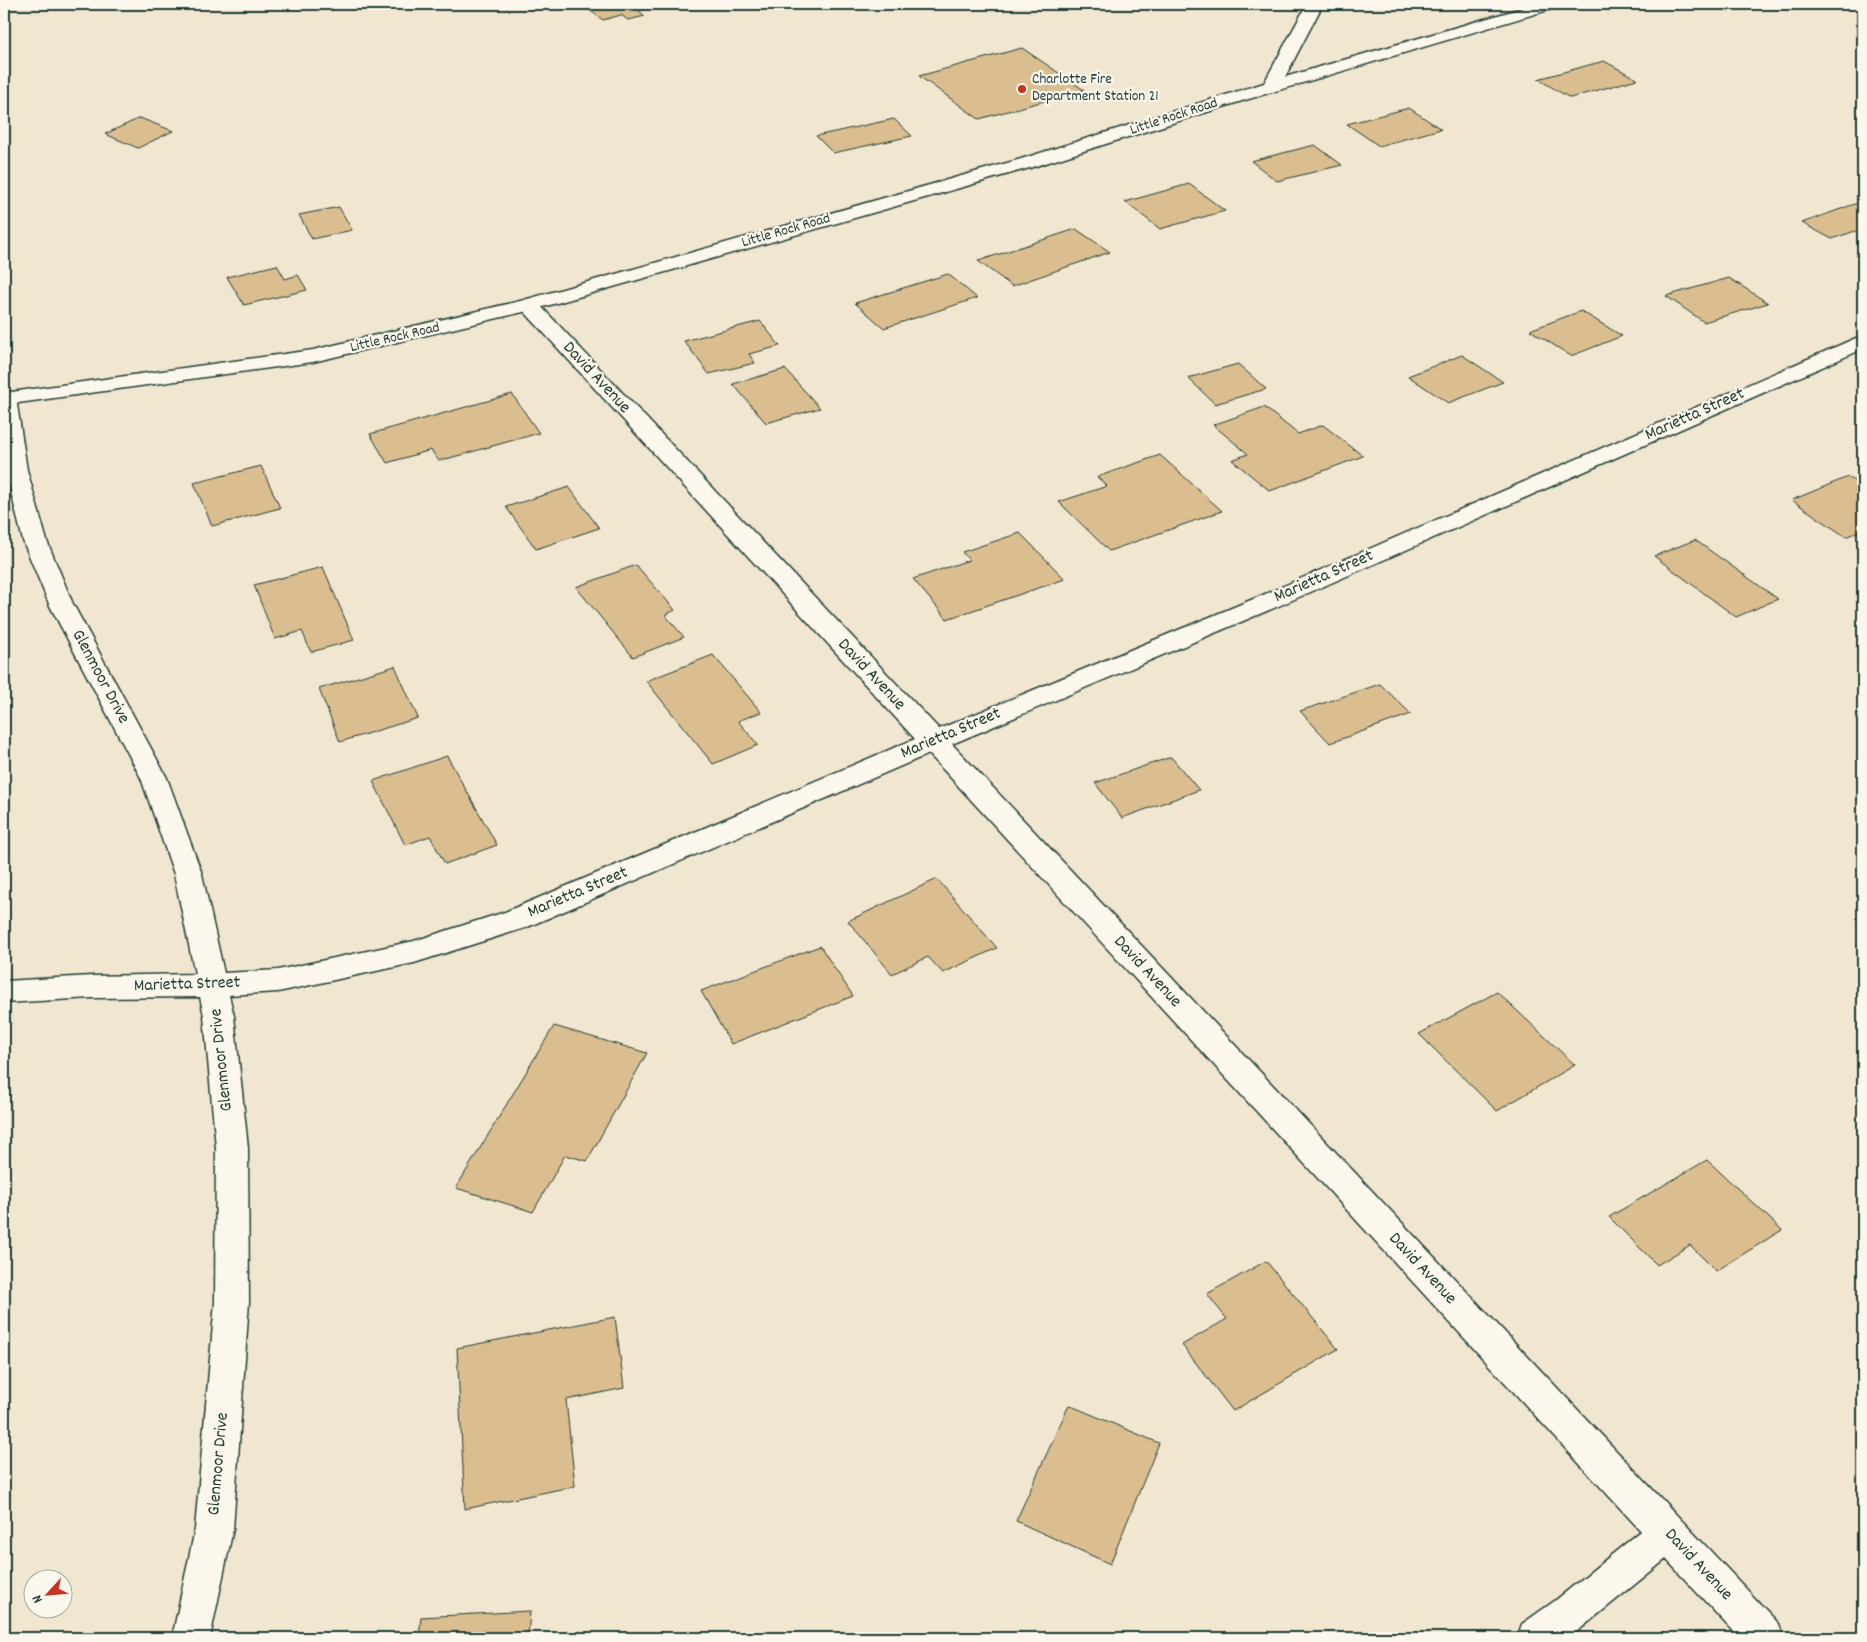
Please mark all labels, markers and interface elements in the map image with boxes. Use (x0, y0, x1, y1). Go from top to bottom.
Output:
place label: Charlotte Fire Department Station 21 (1032, 69, 1159, 108)
marker: Charlotte Fire Department Station 21 (1016, 83, 1028, 95)
street label: Little Rock Road (1127, 92, 1221, 142)
street label: Little Rock Road (739, 208, 833, 254)
street label: Little Rock Road (348, 317, 442, 359)
street label: David Avenue (556, 336, 636, 420)
street label: Marietta Street (1641, 382, 1749, 448)
street label: Marietta Street (1270, 544, 1378, 610)
street label: Glenmoor Drive (65, 625, 135, 729)
street label: David Avenue (831, 633, 911, 717)
street label: Marietta Street (897, 702, 1005, 766)
street label: Marietta Street (524, 861, 632, 925)
street label: David Avenue (1107, 930, 1187, 1014)
street label: Marietta Street (133, 971, 241, 999)
street label: Glenmoor Drive (204, 1007, 240, 1113)
street label: David Avenue (1382, 1227, 1462, 1311)
street label: Glenmoor Drive (202, 1411, 236, 1517)
street label: David Avenue (1658, 1523, 1738, 1607)
north arrow (22, 1570, 72, 1620)
text: N (28, 1591, 49, 1606)

